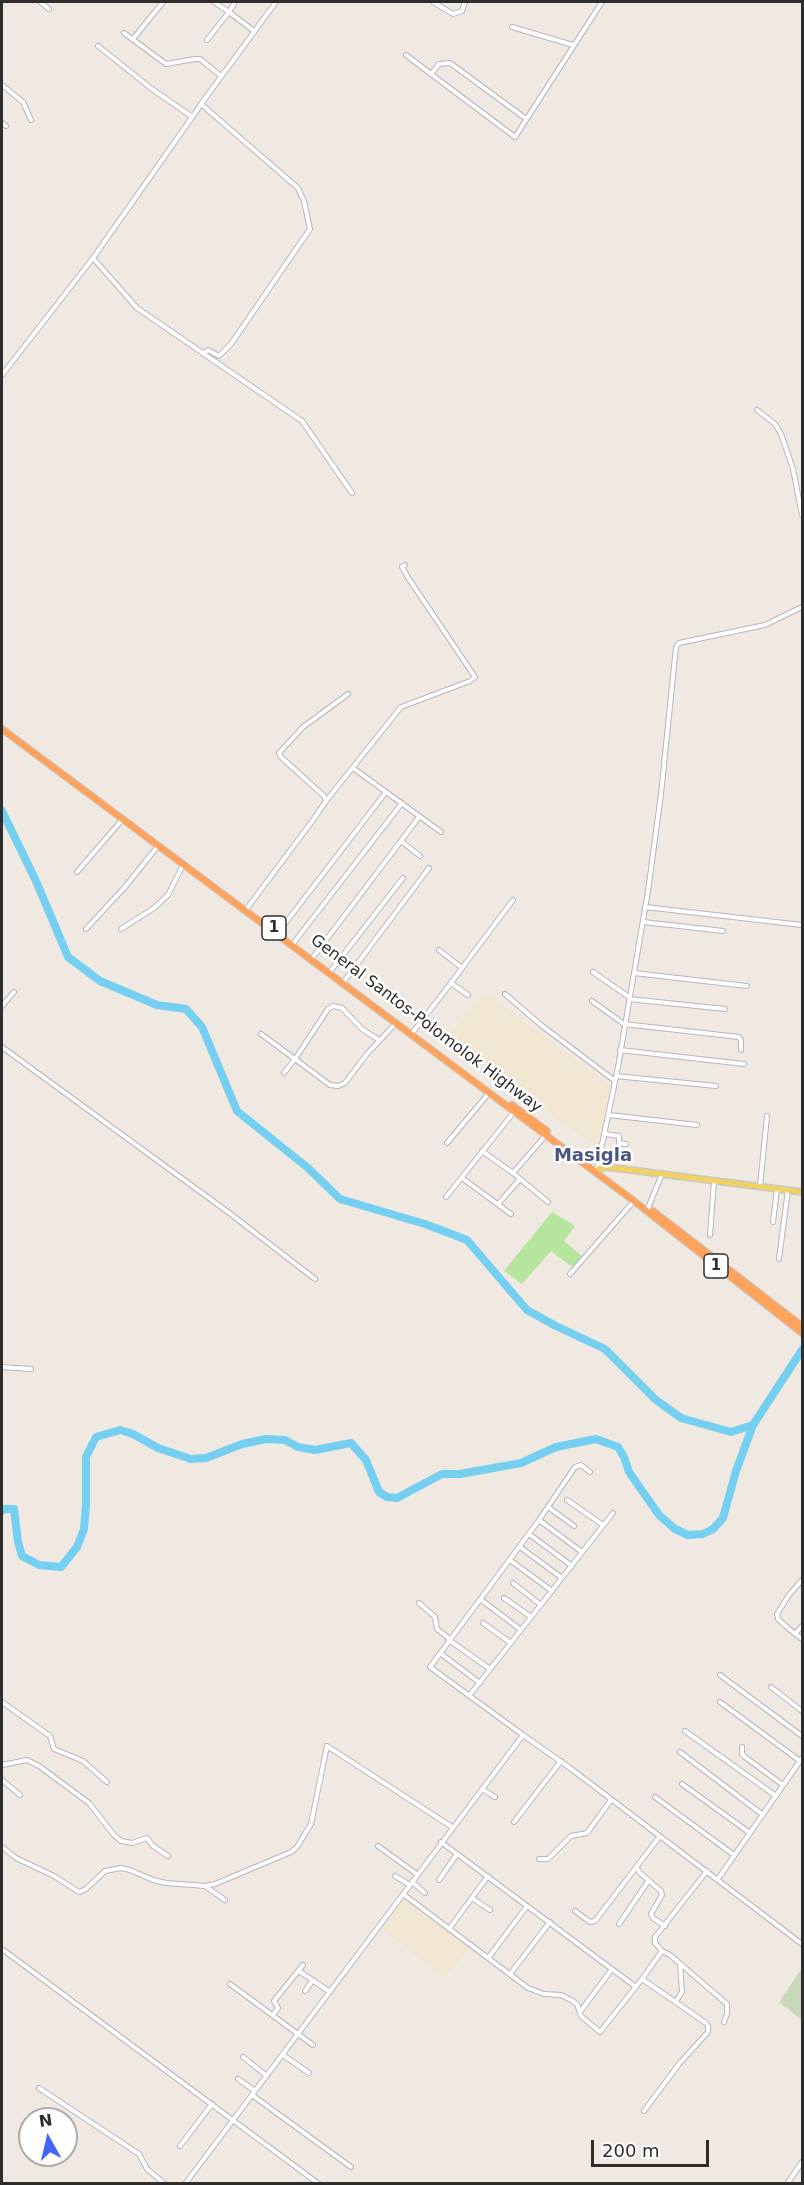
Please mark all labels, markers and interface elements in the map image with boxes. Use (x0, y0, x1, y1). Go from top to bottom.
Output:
road number: 1 (262, 916, 286, 940)
street label: General Santos-Polomolok Highway (307, 931, 545, 1117)
district label: Masigla (554, 1145, 632, 1167)
road number: 1 (704, 1254, 728, 1278)
north arrow (18, 2107, 78, 2167)
text: N (38, 2110, 54, 2131)
scale bar (594, 2128, 712, 2166)
text: 200 m (602, 2140, 660, 2161)

